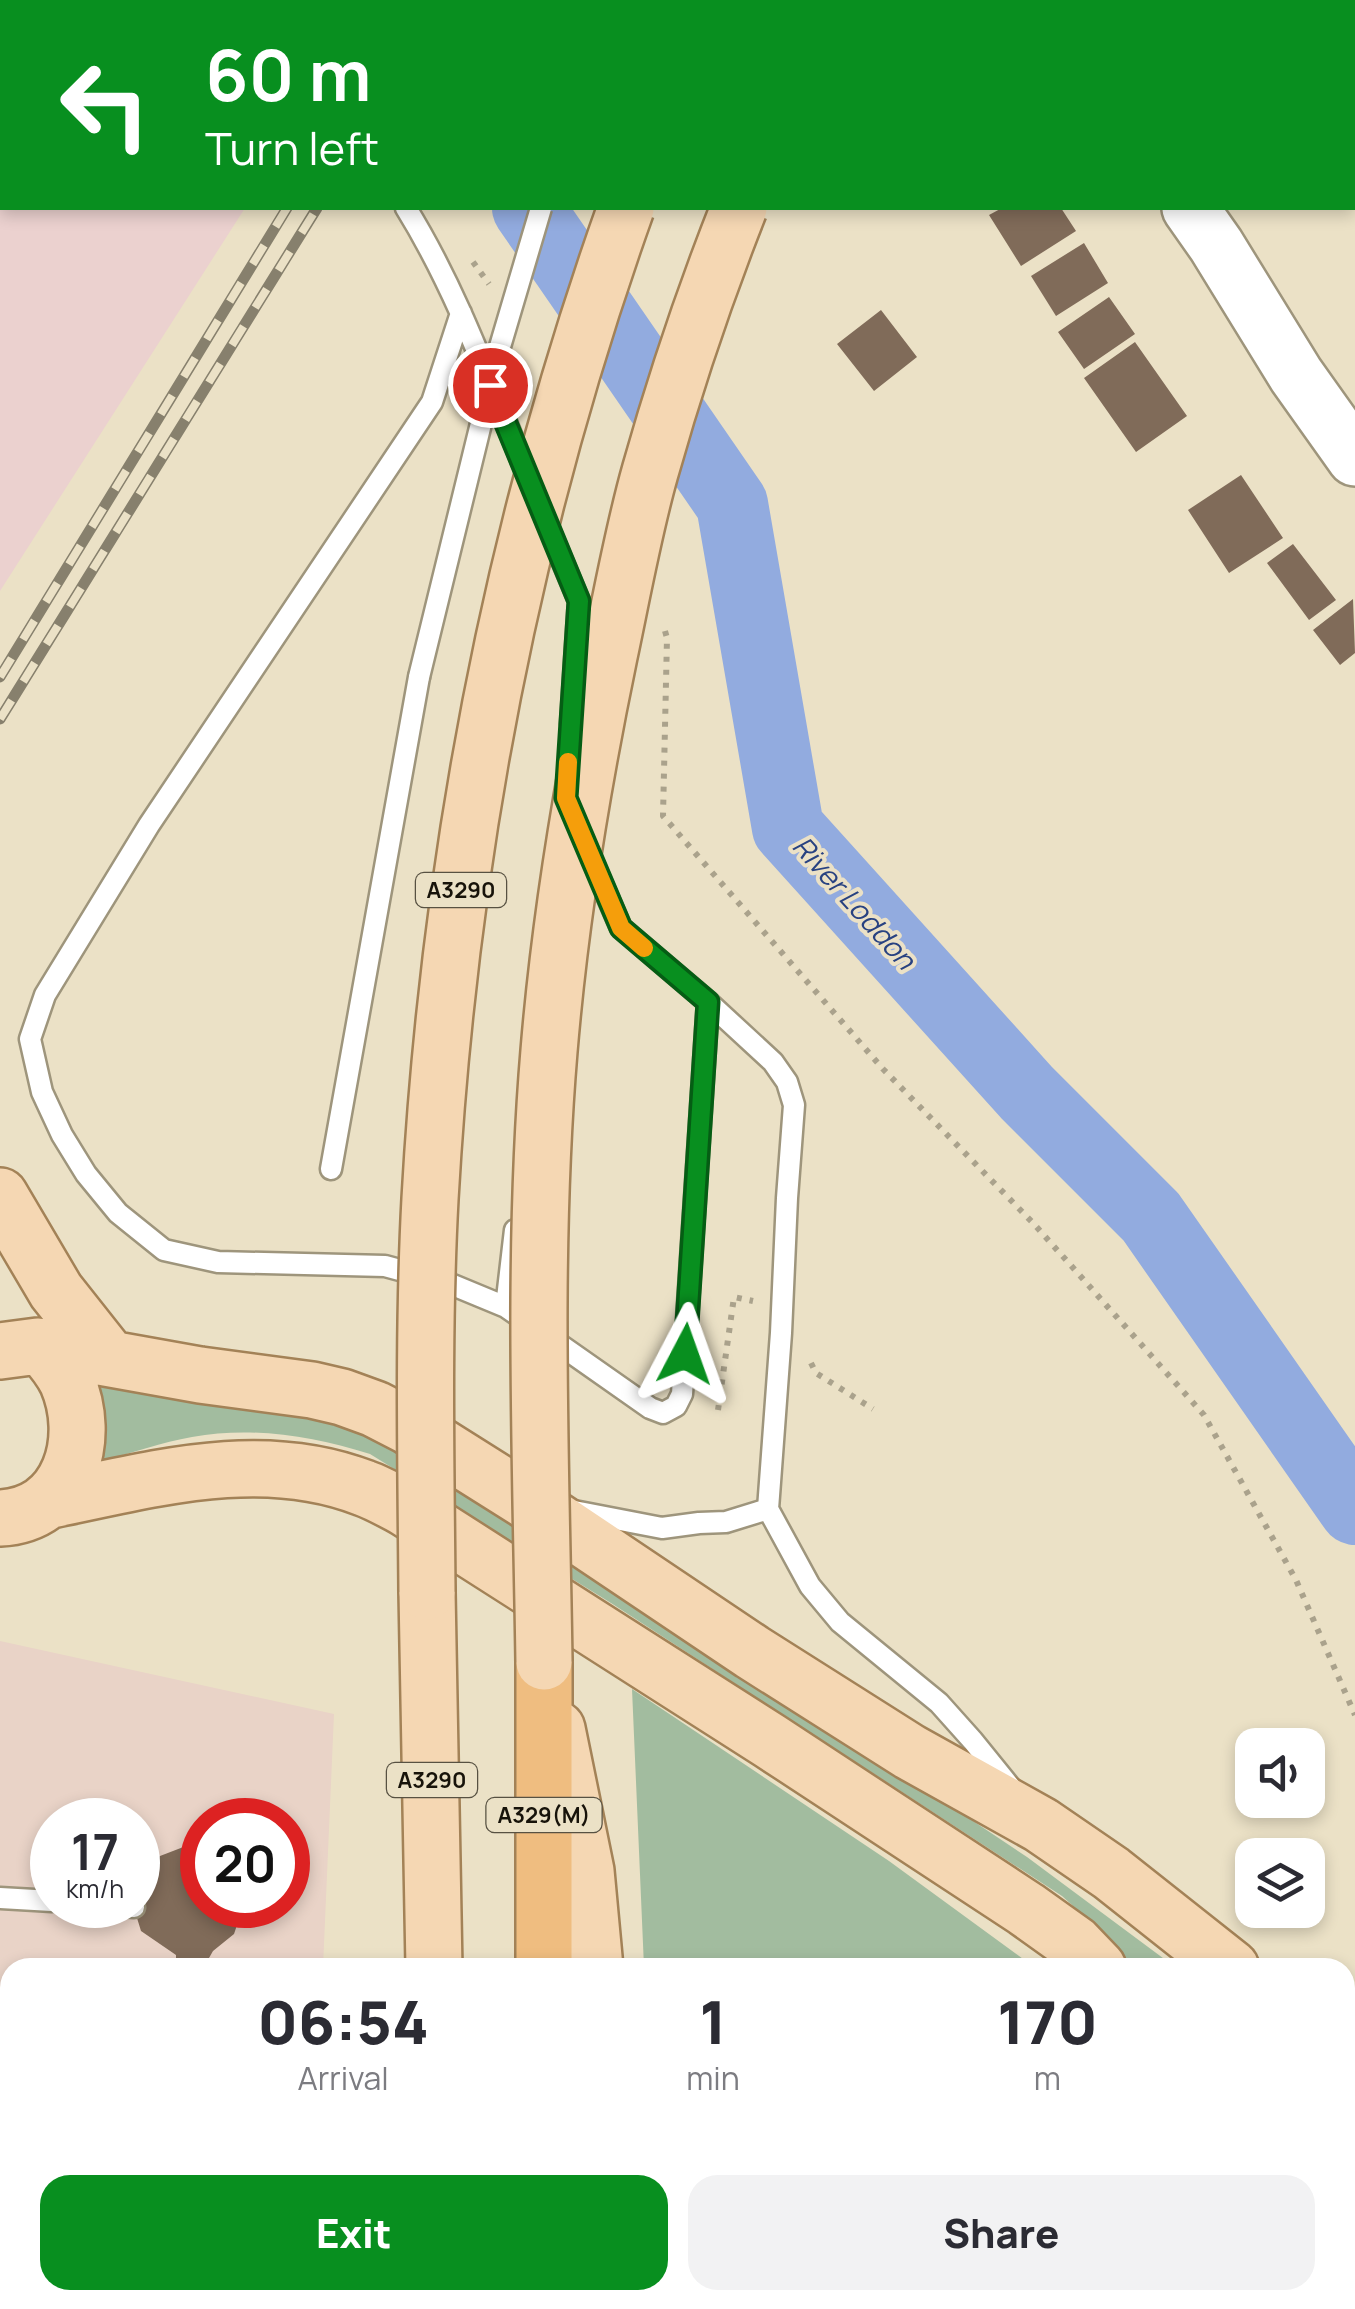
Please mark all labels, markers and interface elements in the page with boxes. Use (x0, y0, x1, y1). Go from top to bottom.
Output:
text: 60 m (205, 26, 372, 122)
icon: left (40, 40, 170, 170)
text: Turn left (205, 117, 379, 179)
pin (448, 343, 533, 428)
icon: arrive (463, 358, 518, 413)
water label: River Loddon (785, 827, 926, 978)
road number: A3290 (416, 873, 506, 907)
position arrow (633, 1302, 737, 1406)
map controls (1235, 1728, 1325, 1928)
button: sound (1235, 1728, 1325, 1818)
road number: A3290 (387, 1763, 477, 1797)
speed limit sign: 20 (180, 1798, 310, 1928)
road number: A329(M) (486, 1798, 602, 1832)
text: 17 (71, 1817, 119, 1885)
button: layers (1235, 1838, 1325, 1928)
text: km/h (66, 1871, 124, 1906)
text: 06:54 (257, 1980, 429, 2062)
text: 1 (699, 1980, 727, 2062)
text: 170 (997, 1980, 1098, 2062)
text: Arrival (297, 2056, 389, 2100)
text: min (686, 2056, 740, 2100)
text: m (1034, 2056, 1061, 2100)
button: Exit (40, 2175, 668, 2290)
button: Share (688, 2175, 1315, 2290)

